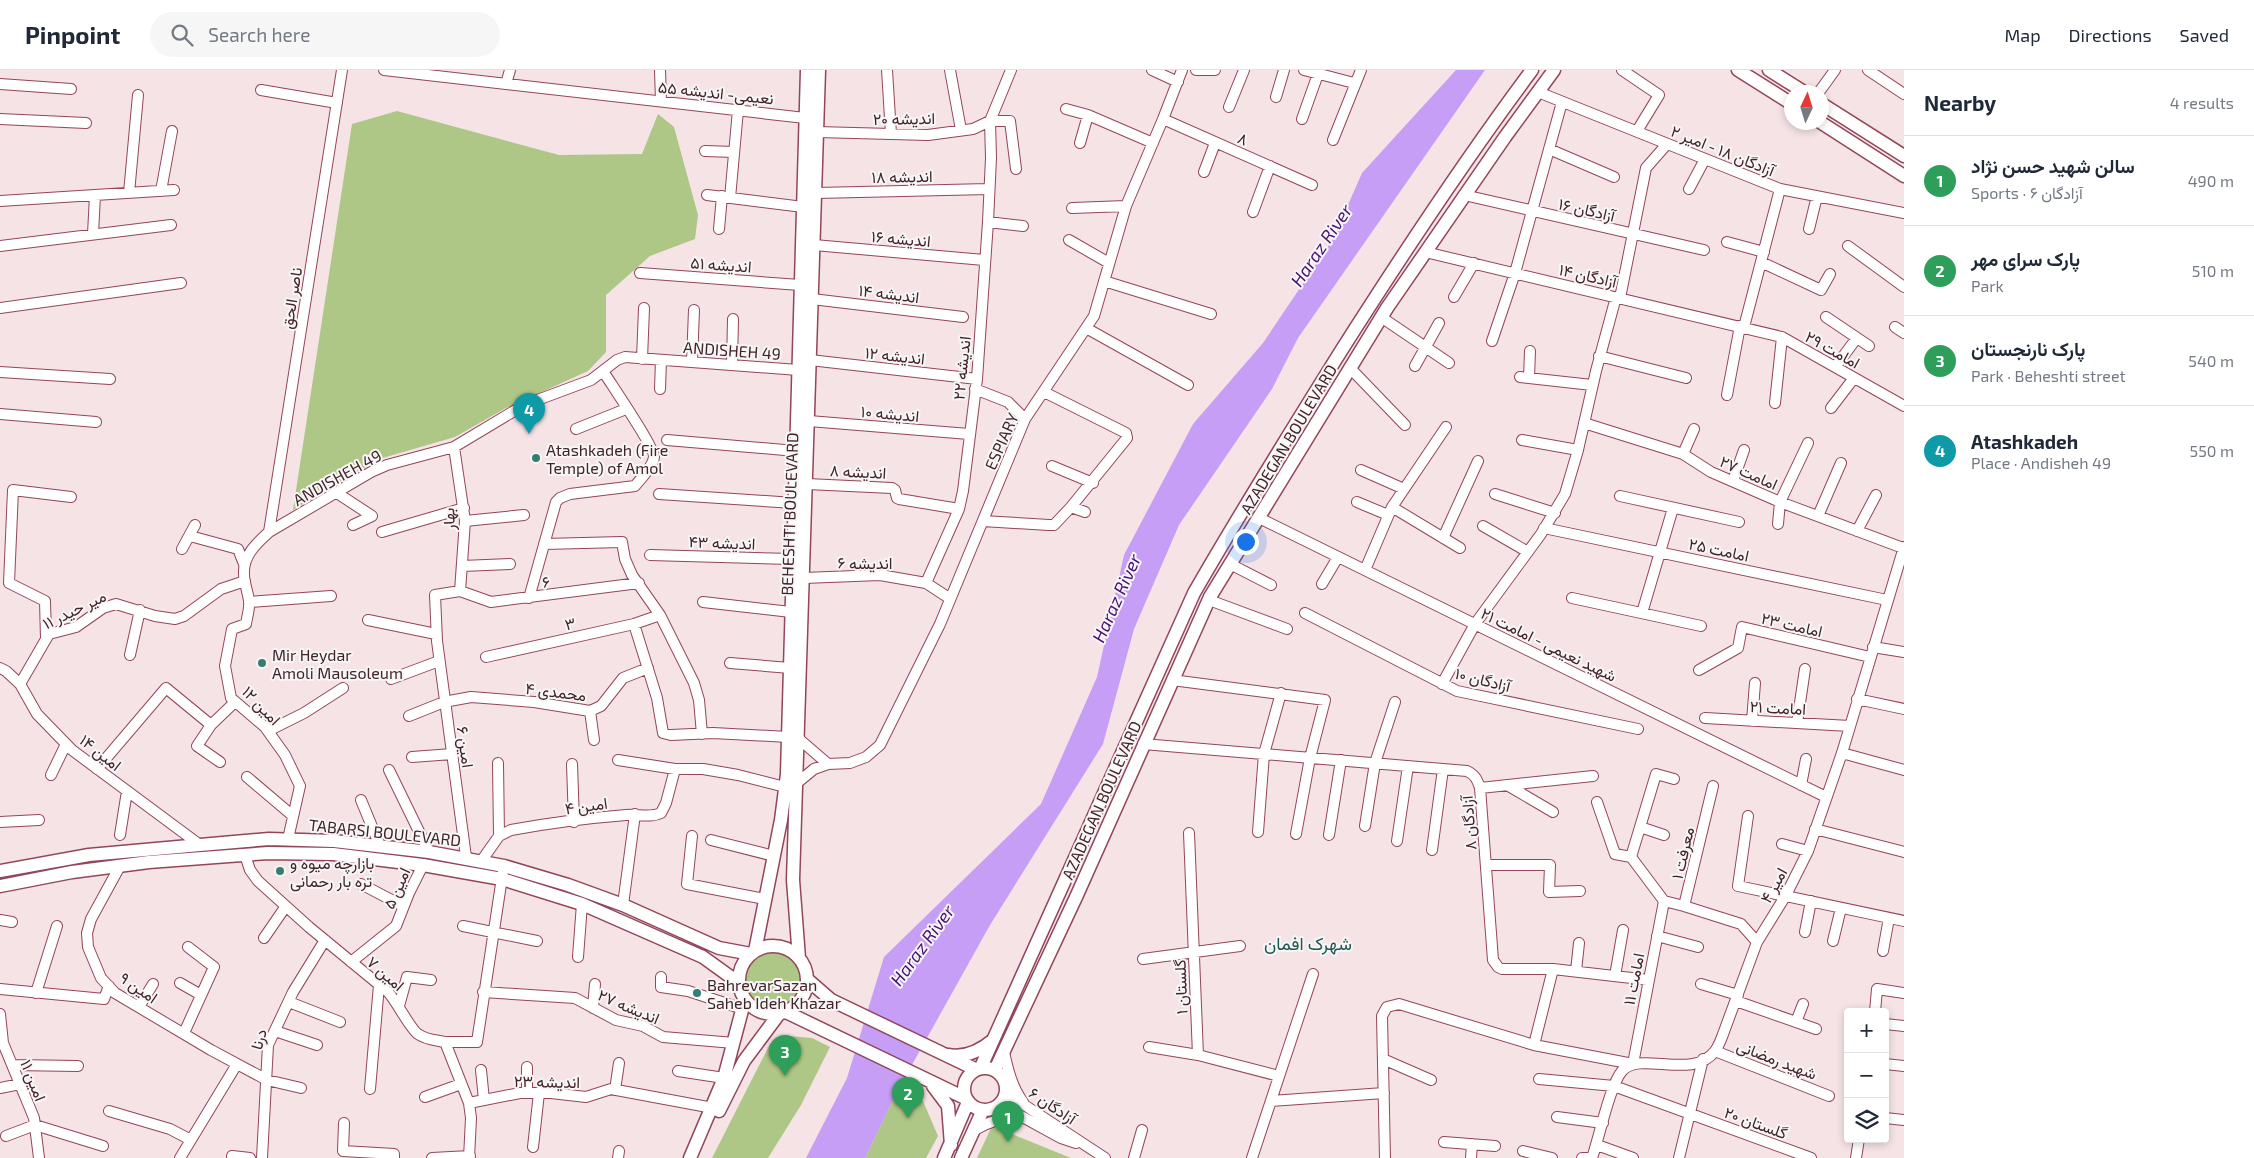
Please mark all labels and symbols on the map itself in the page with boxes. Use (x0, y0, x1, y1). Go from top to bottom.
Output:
street label: نعیمی- اندیشه ۵۵ (657, 76, 775, 110)
north arrow (1784, 85, 1829, 130)
street label: اندیشه ۲۰ (873, 108, 935, 129)
street label: آزادگان ۱۸ - امیر ۲ (1668, 121, 1779, 182)
street label: ۸ (1235, 127, 1251, 149)
street label: اندیشه ۱۸ (871, 166, 933, 187)
street label: آزادگان ۱۶ (1556, 193, 1618, 227)
water label: Haraz River (1285, 199, 1357, 290)
street label: اندیشه ۱۶ (870, 226, 931, 251)
street label: اندیشه ۵۱ (690, 252, 752, 277)
street label: آزادگان ۱۴ (1557, 259, 1620, 293)
street label: ناصر الحق (277, 266, 307, 330)
street label: اندیشه ۱۴ (857, 280, 920, 307)
street label: امامت ۲۹ (1802, 326, 1864, 372)
street label: اندیشه ۲۲ (948, 335, 975, 401)
street label: ANDISHEH 49 (682, 337, 782, 363)
street label: اندیشه ۱۲ (864, 342, 926, 369)
street label: AZADEGAN BOULEVARD (1236, 361, 1340, 517)
pin: 4 (513, 393, 545, 434)
street label: اندیشه ۱۰ (860, 401, 920, 426)
street label: ESPIARY (980, 410, 1022, 472)
street label: BEHESHTI BOULEVARD (777, 432, 801, 596)
place label: Atashkadeh (Fire Temple) of Amol (546, 440, 668, 477)
street label: ANDISHEH 49 (290, 445, 384, 509)
street label: امامت ۲۷ (1717, 451, 1781, 493)
marker: Atashkadeh (Fire Temple) of Amol (530, 452, 542, 464)
street label: اندیشه ۸ (829, 460, 887, 483)
street label: بهار (438, 507, 460, 532)
your location (1233, 529, 1259, 555)
street label: اندیشه ۴۳ (688, 531, 756, 554)
street label: امامت ۲۵ (1687, 533, 1751, 565)
water label: Haraz River (1087, 550, 1146, 646)
street label: اندیشه ۶ (838, 553, 892, 573)
street label: ۶ (541, 571, 551, 591)
street label: میر حیدر ۱۱ (39, 586, 110, 634)
street label: شهید نعیمی - امامت ۲۱ (1477, 603, 1620, 687)
street label: امامت ۲۳ (1759, 608, 1825, 640)
street label: ۳ (563, 613, 577, 633)
place label: Mir Heydar Amoli Mausoleum (272, 645, 403, 682)
marker: Mir Heydar Amoli Mausoleum (256, 657, 268, 669)
street label: آزادگان ۱۰ (1453, 663, 1514, 697)
street label: محمدی ۴ (524, 678, 587, 706)
street label: امین ۱۲ (238, 682, 285, 730)
street label: امامت ۲۱ (1749, 696, 1807, 718)
street label: AZADEGAN BOULEVARD (1057, 718, 1145, 882)
street label: امین ۶ (452, 725, 478, 769)
street label: امین ۱۴ (75, 730, 126, 776)
street label: امین ۴ (563, 793, 609, 819)
street label: آزادگان ۸ (1457, 794, 1481, 851)
street label: TABARSI BOULEVARD (308, 815, 462, 849)
street label: معرفت ۱ (1667, 825, 1699, 881)
place label: بازارچه میوه و تره بار رحمانی (290, 853, 374, 892)
street label: امین ۵ (379, 864, 415, 912)
street label: امیر ۴ (1756, 864, 1792, 907)
marker: بازارچه میوه و تره بار رحمانی (274, 865, 286, 877)
water label: Haraz River (885, 900, 959, 990)
district label: شهرک افمان (1264, 932, 1352, 955)
street label: امامت ۱۱ (1619, 951, 1647, 1007)
street label: امین ۷ (362, 952, 409, 996)
street label: گلستان ۱ (1170, 959, 1191, 1015)
street label: امین ۹ (115, 968, 161, 1008)
place label: BahrevarSazan Saheb Ideh Khazar (707, 975, 842, 1012)
street label: اندیشه ۲۷ (595, 985, 663, 1028)
marker: BahrevarSazan Saheb Ideh Khazar (691, 987, 703, 999)
street label: درنا (246, 1026, 272, 1052)
pin: 3 (769, 1035, 801, 1076)
street label: شهید رمضانی (1734, 1035, 1820, 1085)
street label: امین ۱۱ (15, 1057, 51, 1104)
street label: اندیشه ۲۳ (514, 1071, 580, 1092)
pin: 2 (892, 1077, 924, 1118)
street label: آزادگان ۶ (1025, 1082, 1081, 1130)
pin: 1 (992, 1101, 1024, 1142)
street label: گلستان ۲۰ (1722, 1102, 1790, 1143)

